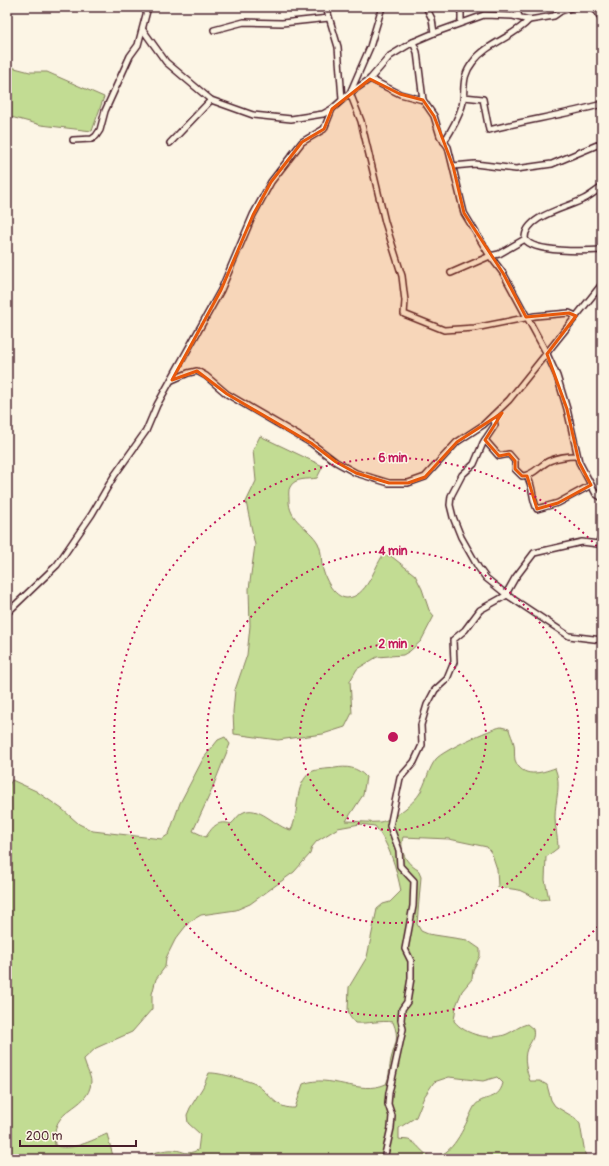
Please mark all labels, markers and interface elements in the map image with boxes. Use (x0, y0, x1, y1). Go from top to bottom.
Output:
text: 6 min (378, 451, 408, 466)
text: 4 min (377, 544, 408, 559)
text: 2 min (379, 637, 408, 652)
centre of rings (386, 730, 400, 744)
scale bar (20, 1122, 136, 1148)
text: 200 m (26, 1129, 63, 1144)

